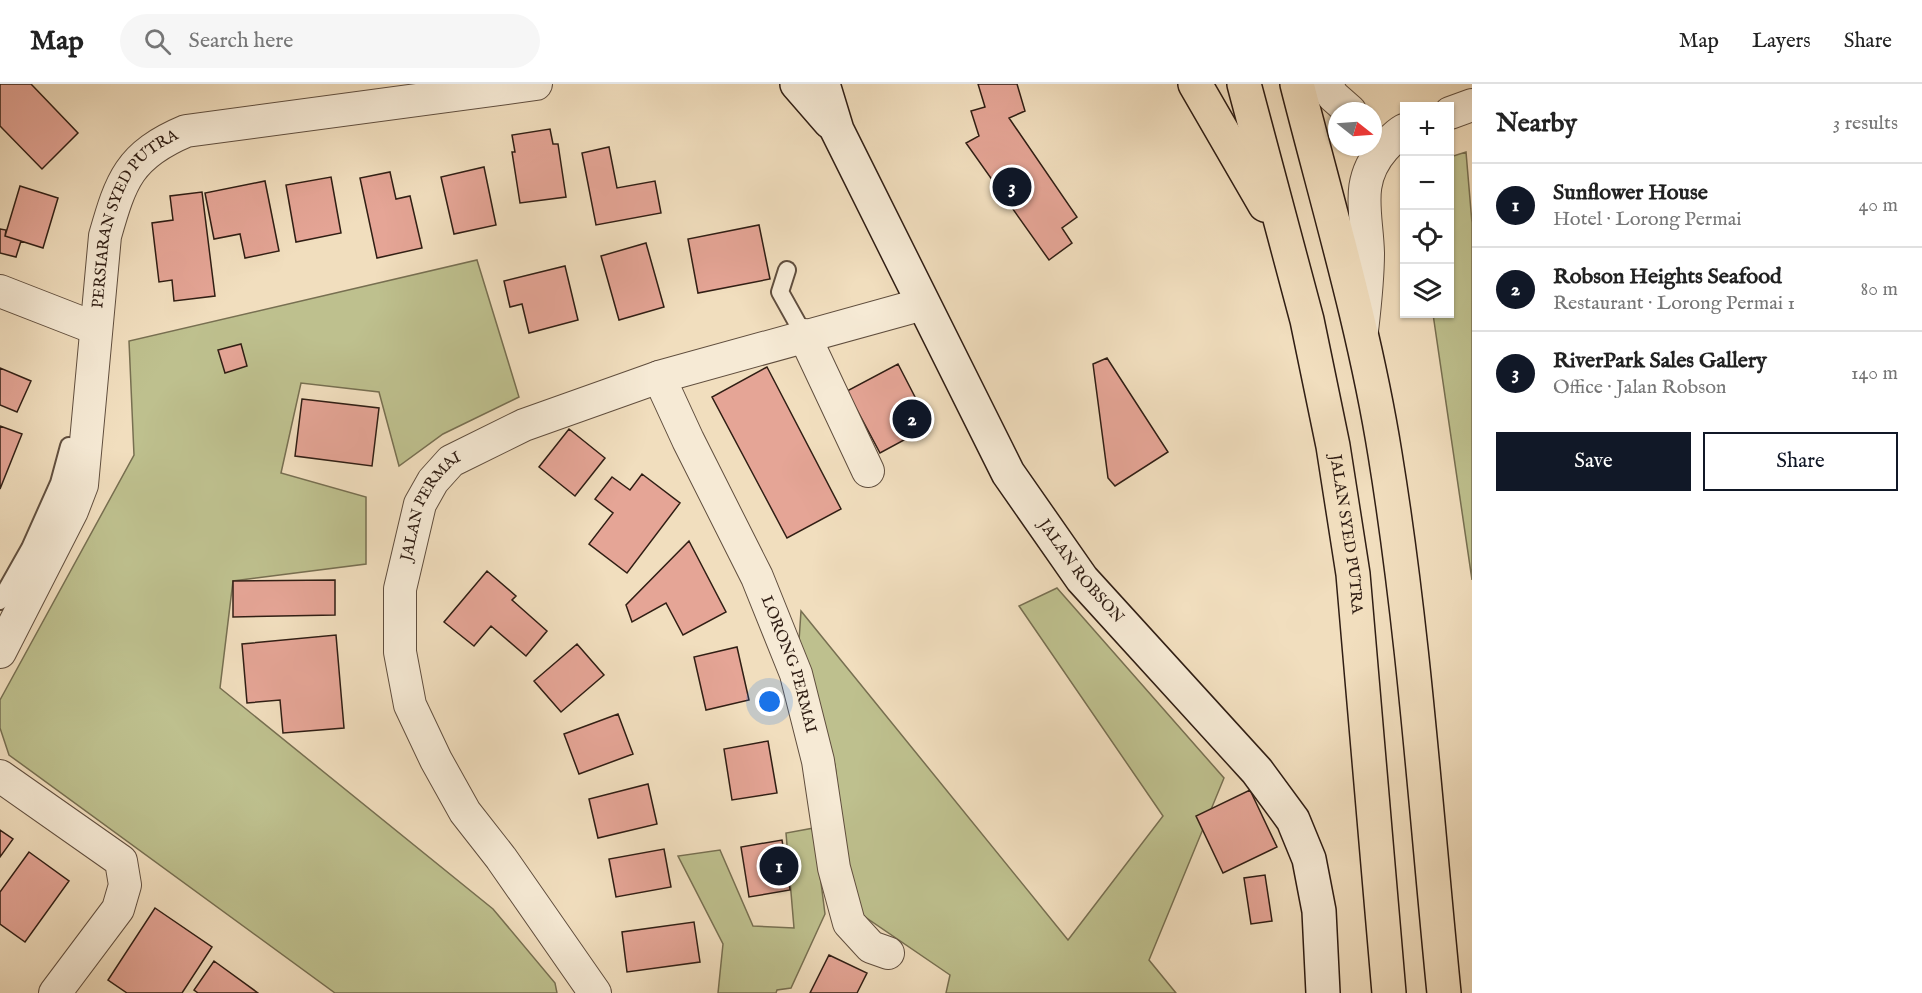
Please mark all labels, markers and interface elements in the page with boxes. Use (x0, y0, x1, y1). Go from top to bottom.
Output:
search box (120, 14, 540, 68)
text: Map (30, 24, 84, 59)
icon: search (141, 25, 174, 58)
text: Search here (189, 27, 293, 55)
text: Map (1679, 28, 1719, 55)
text: Layers (1752, 28, 1811, 55)
text: Share (1844, 28, 1892, 55)
north arrow (1328, 102, 1382, 156)
map controls (1400, 102, 1454, 318)
button: + (1400, 102, 1454, 156)
text: Nearby (1496, 107, 1577, 140)
text: 3 results (1833, 111, 1898, 136)
street label: PERSIARAN SYED PUTRA (88, 125, 183, 309)
button: − (1400, 156, 1454, 210)
pin: 3 (992, 164, 1032, 210)
text: Sunflower House (1553, 179, 1708, 207)
text: 1 (1512, 193, 1519, 218)
text: 40 m (1859, 193, 1898, 218)
text: Hotel · Lorong Permai (1553, 207, 1742, 232)
button: locate (1400, 210, 1454, 264)
text: Robson Heights Seafood (1553, 263, 1782, 291)
button: layers (1400, 264, 1454, 318)
text: 2 (1511, 277, 1520, 302)
text: 80 m (1861, 277, 1898, 302)
text: Restaurant · Lorong Permai 1 (1553, 291, 1795, 316)
text: RiverPark Sales Gallery (1553, 347, 1767, 375)
text: 3 (1512, 361, 1519, 386)
text: 140 m (1851, 361, 1898, 386)
text: Office · Jalan Robson (1553, 375, 1727, 400)
pin: 2 (892, 396, 932, 442)
button: Save (1496, 432, 1691, 491)
button: Share (1703, 432, 1898, 491)
street label: JALAN PERMAI (396, 448, 464, 565)
street label: JALAN SYED PUTRA (1324, 451, 1366, 616)
street label: JALAN ROBSON (1032, 514, 1128, 628)
street label: LORONG PERMAI (756, 593, 821, 736)
your location (755, 687, 784, 716)
pin: 1 (760, 844, 798, 888)

